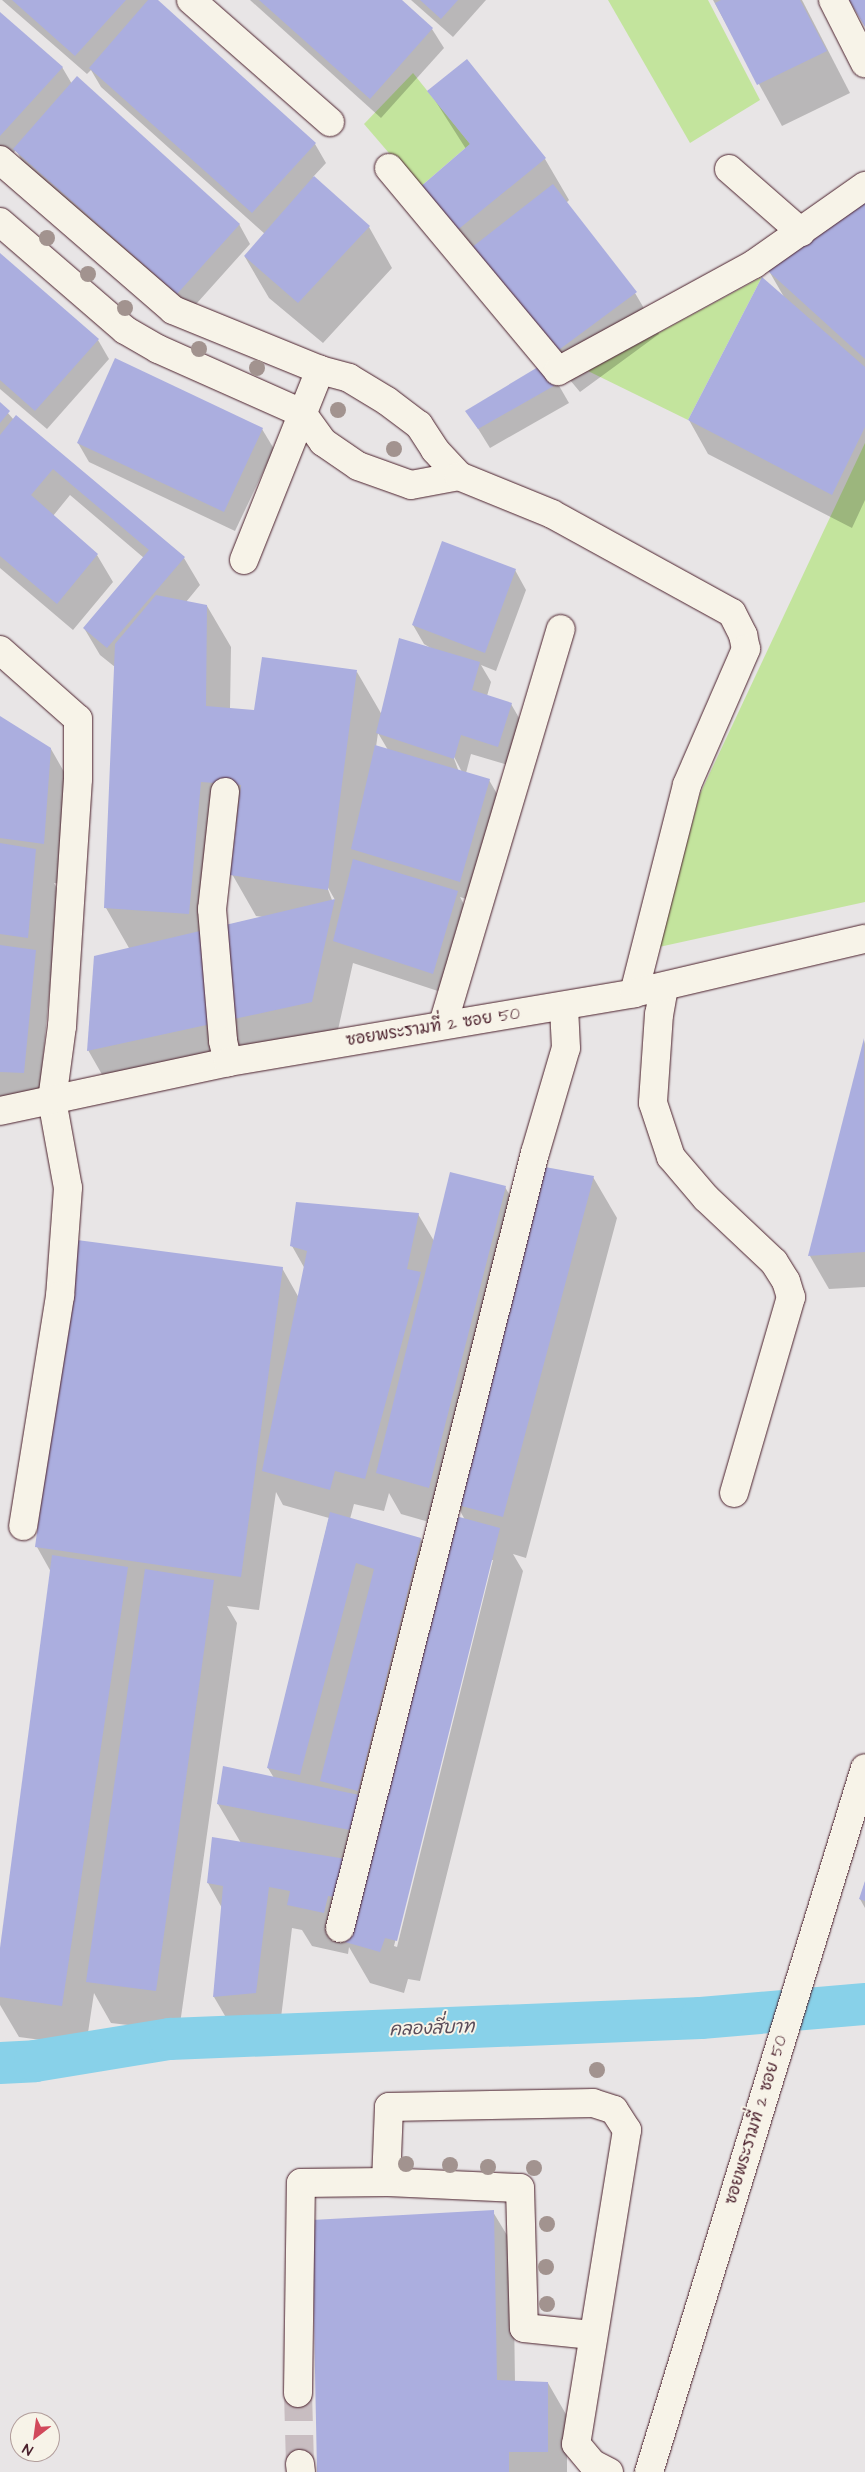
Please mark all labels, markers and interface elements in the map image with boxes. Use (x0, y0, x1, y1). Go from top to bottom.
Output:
street label: ซอยพระรามที่ 2 ซอย 50 (345, 1004, 521, 1050)
water label: คลองสี่บาท (389, 2017, 475, 2041)
street label: ซอยพระรามที่ 2 ซอย 50 (721, 2033, 791, 2207)
north arrow (10, 2412, 60, 2462)
text: N (19, 2438, 37, 2460)

